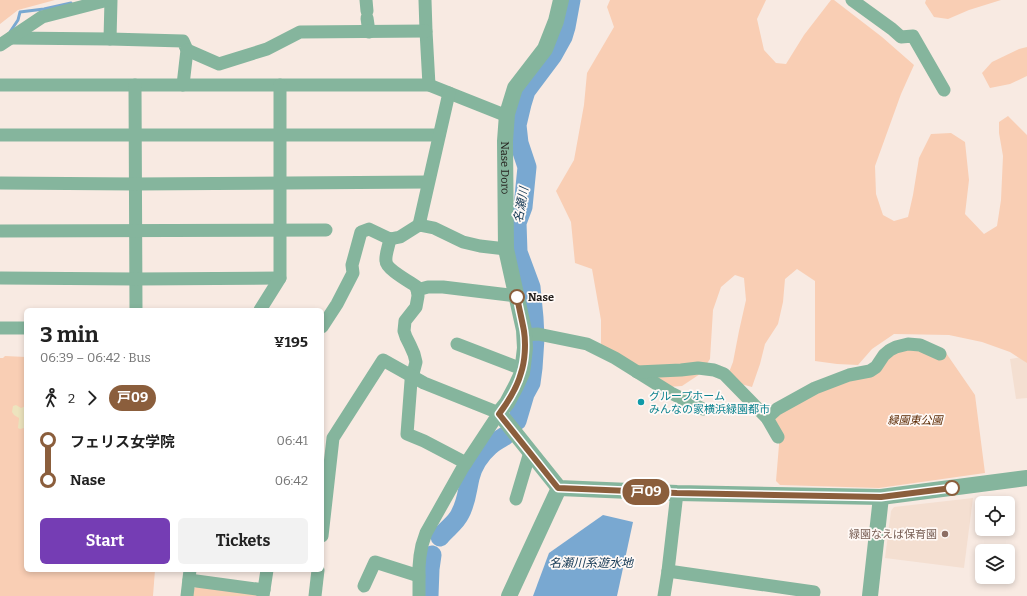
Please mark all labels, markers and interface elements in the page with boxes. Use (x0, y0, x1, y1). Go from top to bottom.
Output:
street label: Nase Doro (499, 141, 512, 194)
water label: 名瀬川 (511, 184, 531, 224)
marker: Nase (509, 289, 525, 305)
place label: Nase (528, 291, 554, 304)
text: 3 min (40, 321, 99, 348)
text: ¥195 (274, 333, 308, 351)
text: 06:39 – 06:42 · Bus (40, 350, 151, 365)
icon: walk (40, 387, 62, 409)
icon: forward (81, 387, 103, 409)
text: 戸09 (117, 389, 148, 406)
place label: グループホーム みんなの家横浜緑園都市 (649, 390, 770, 416)
text: 2 (68, 391, 75, 406)
marker: グループホーム みんなの家横浜緑園都市 (636, 397, 646, 407)
park label: 緑園東公園 (888, 414, 944, 427)
text: フェリス女学院 (70, 433, 175, 451)
text: 06:41 (276, 433, 308, 448)
text: Nase (70, 471, 105, 489)
text: 06:42 (275, 473, 308, 488)
line badge: 戸09 (623, 479, 669, 505)
unlabelled marker (944, 480, 960, 496)
text: 戸09 (630, 483, 662, 500)
map controls (975, 496, 1015, 584)
button: locate (975, 496, 1015, 536)
button: Start (40, 518, 170, 564)
button: Tickets (178, 518, 308, 564)
place label: 緑園なえば保育園 (849, 528, 937, 541)
marker: 緑園なえば保育園 (940, 529, 950, 539)
button: layers (975, 544, 1015, 584)
water label: 名瀬川系遊水地 (549, 556, 635, 570)

